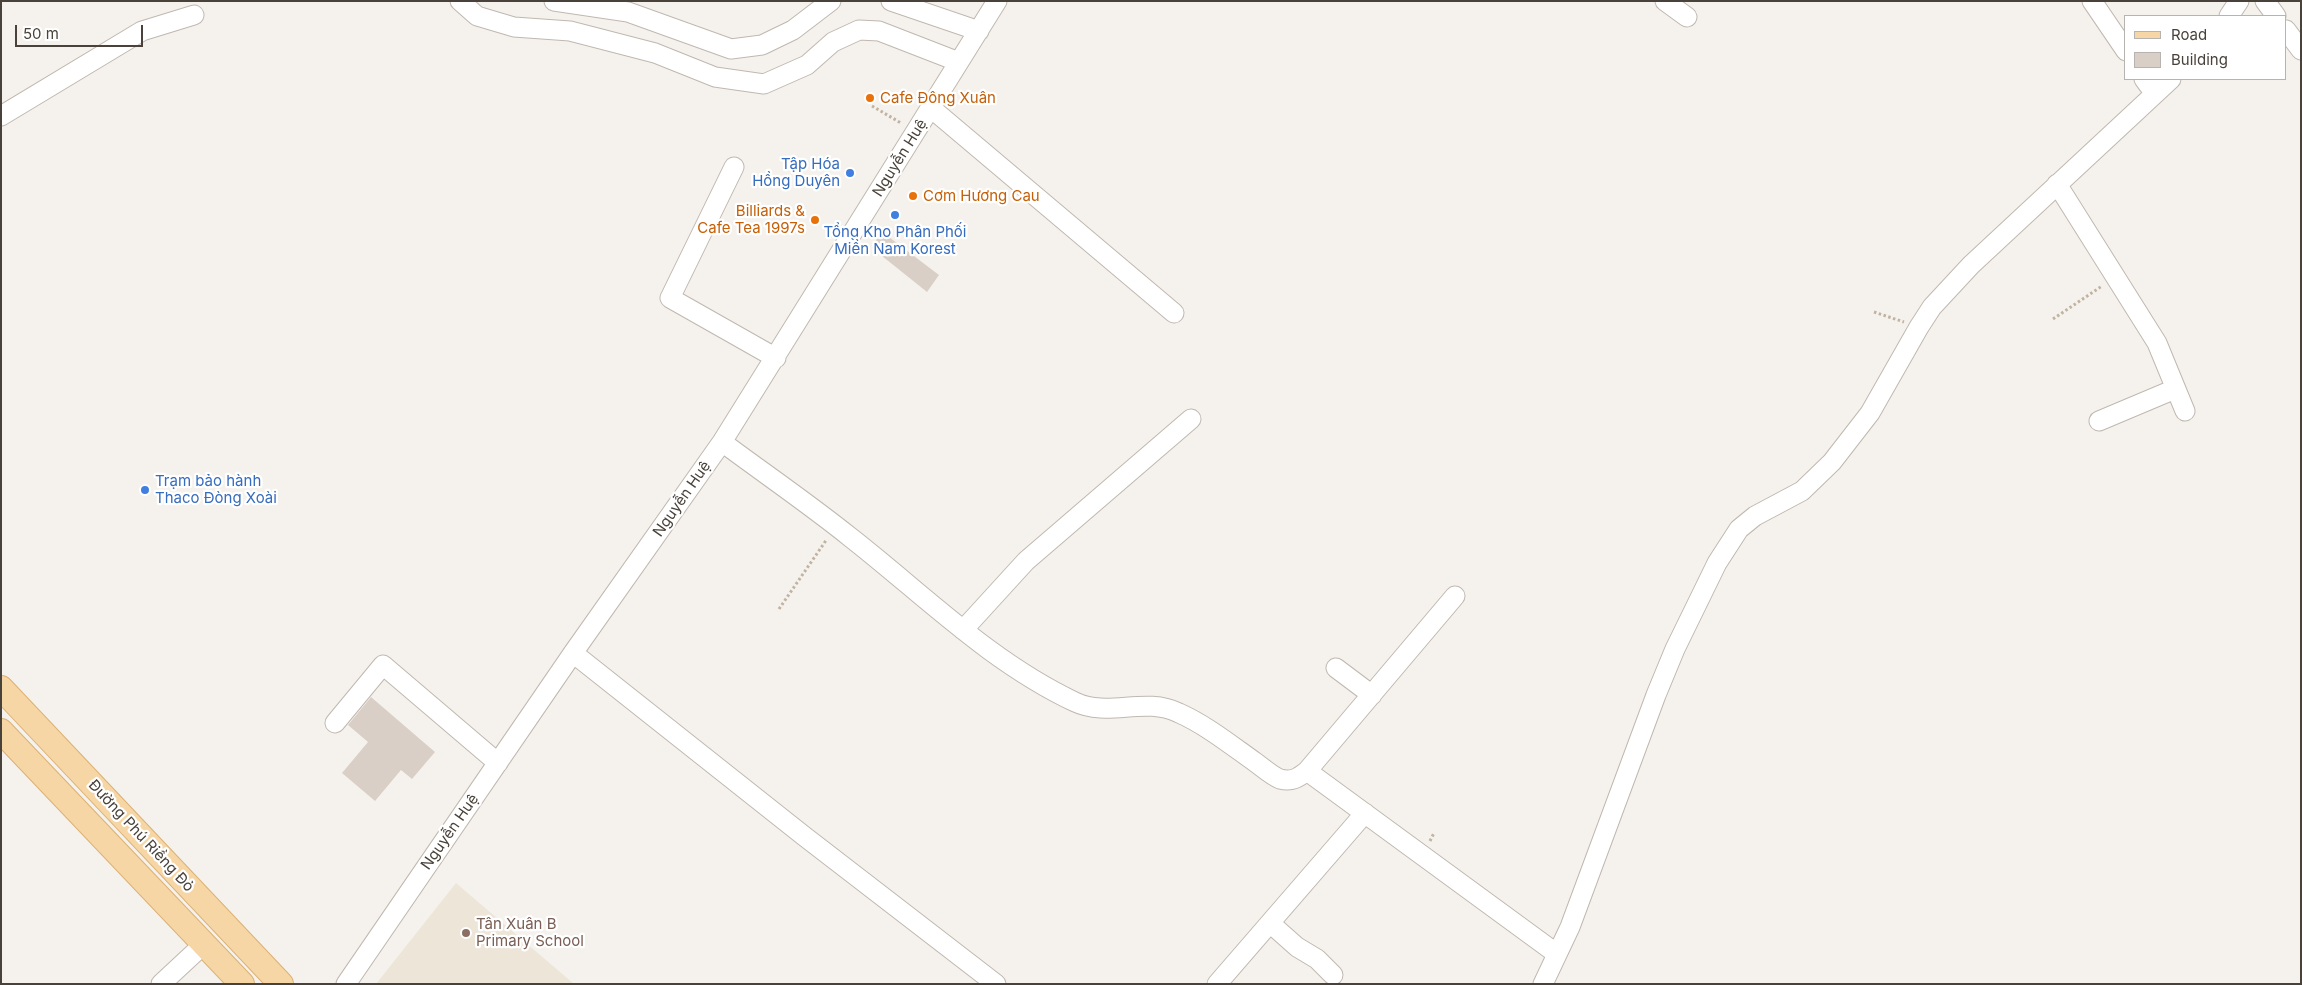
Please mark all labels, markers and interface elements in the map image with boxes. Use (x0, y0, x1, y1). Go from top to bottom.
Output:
scale bar (18, 15, 145, 47)
legend (2124, 15, 2287, 80)
text: 50 m (23, 24, 59, 43)
text: Road (2171, 25, 2207, 44)
text: Building (2171, 50, 2228, 69)
place label: Cafe Đông Xuân (880, 89, 996, 107)
marker: Cafe Đông Xuân (864, 92, 876, 104)
street label: Nguyễn Huệ (869, 116, 931, 200)
place label: Tập Hóa Hồng Duyên (752, 155, 840, 190)
marker: Tập Hóa Hồng Duyên (844, 167, 856, 179)
place label: Cơm Hương Cau (923, 187, 1040, 205)
marker: Cơm Hương Cau (907, 190, 919, 202)
place label: Billiards & Cafe Tea 1997s (697, 202, 805, 237)
marker: Tổng Kho Phân Phối Miền Nam Korest (889, 209, 901, 221)
marker: Billiards & Cafe Tea 1997s (809, 214, 821, 226)
place label: Tổng Kho Phân Phối Miền Nam Korest (824, 223, 966, 258)
street label: Nguyễn Huệ (649, 458, 715, 540)
place label: Trạm bảo hành Thaco Đòng Xoài (155, 472, 277, 507)
marker: Trạm bảo hành Thaco Đòng Xoài (139, 484, 151, 496)
street label: Đường Phú Riềng Đỏ (84, 776, 198, 896)
street label: Nguyễn Huệ (417, 791, 483, 873)
place label: Tân Xuân B Primary School (476, 915, 584, 950)
marker: Tân Xuân B Primary School (460, 927, 472, 939)

